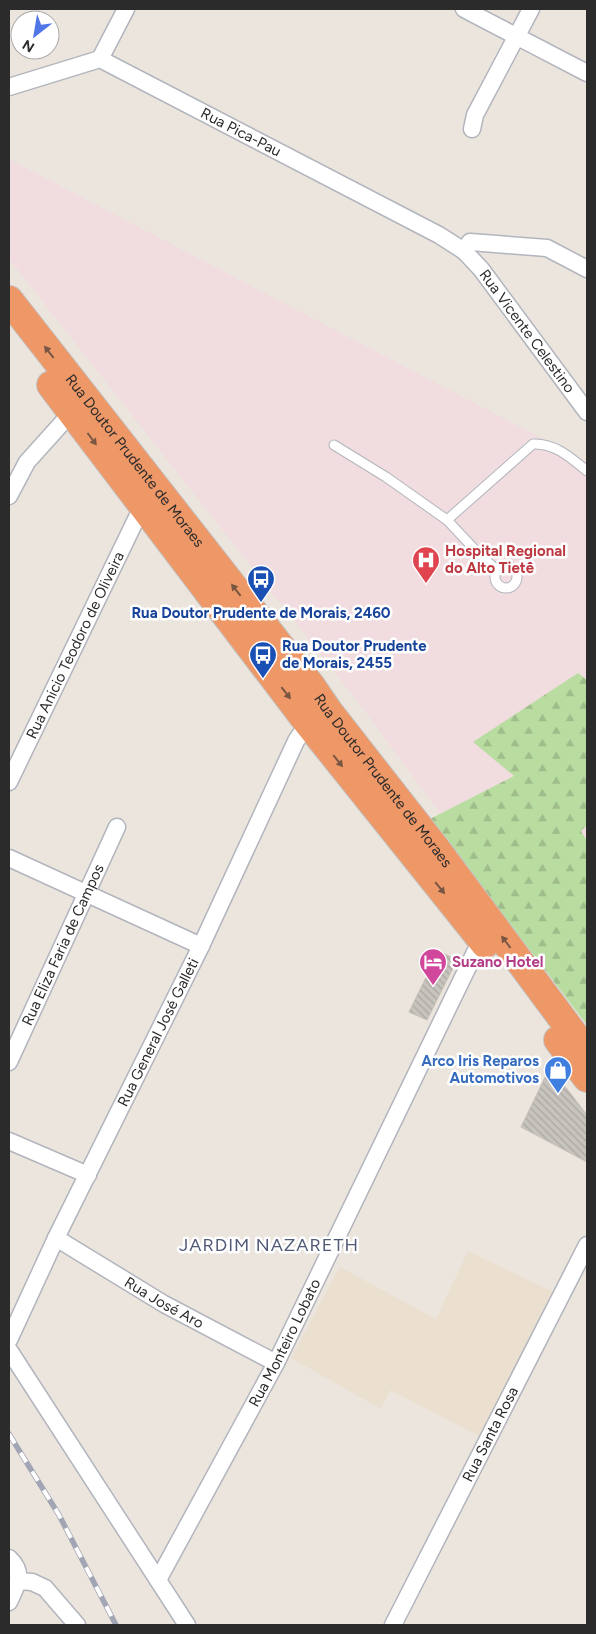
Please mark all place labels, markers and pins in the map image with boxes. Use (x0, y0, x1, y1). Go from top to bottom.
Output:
place label: Hospital Regional do Alto Tietê (445, 542, 566, 577)
hospital icon: Hospital Regional do Alto Tietê (411, 545, 441, 584)
bus stop icon: Rua Doutor Prudente de Morais, 2460 (246, 564, 276, 603)
place label: Rua Doutor Prudente de Morais, 2460 (131, 604, 391, 622)
place label: Rua Doutor Prudente de Morais, 2455 (282, 637, 427, 672)
bus stop icon: Rua Doutor Prudente de Morais, 2455 (248, 640, 278, 679)
hotel icon: Suzano Hotel (418, 947, 448, 986)
place label: Suzano Hotel (452, 953, 543, 971)
place label: Arco Iris Reparos Automotivos (421, 1052, 539, 1087)
shop icon: Arco Iris Reparos Automotivos (543, 1055, 573, 1094)

